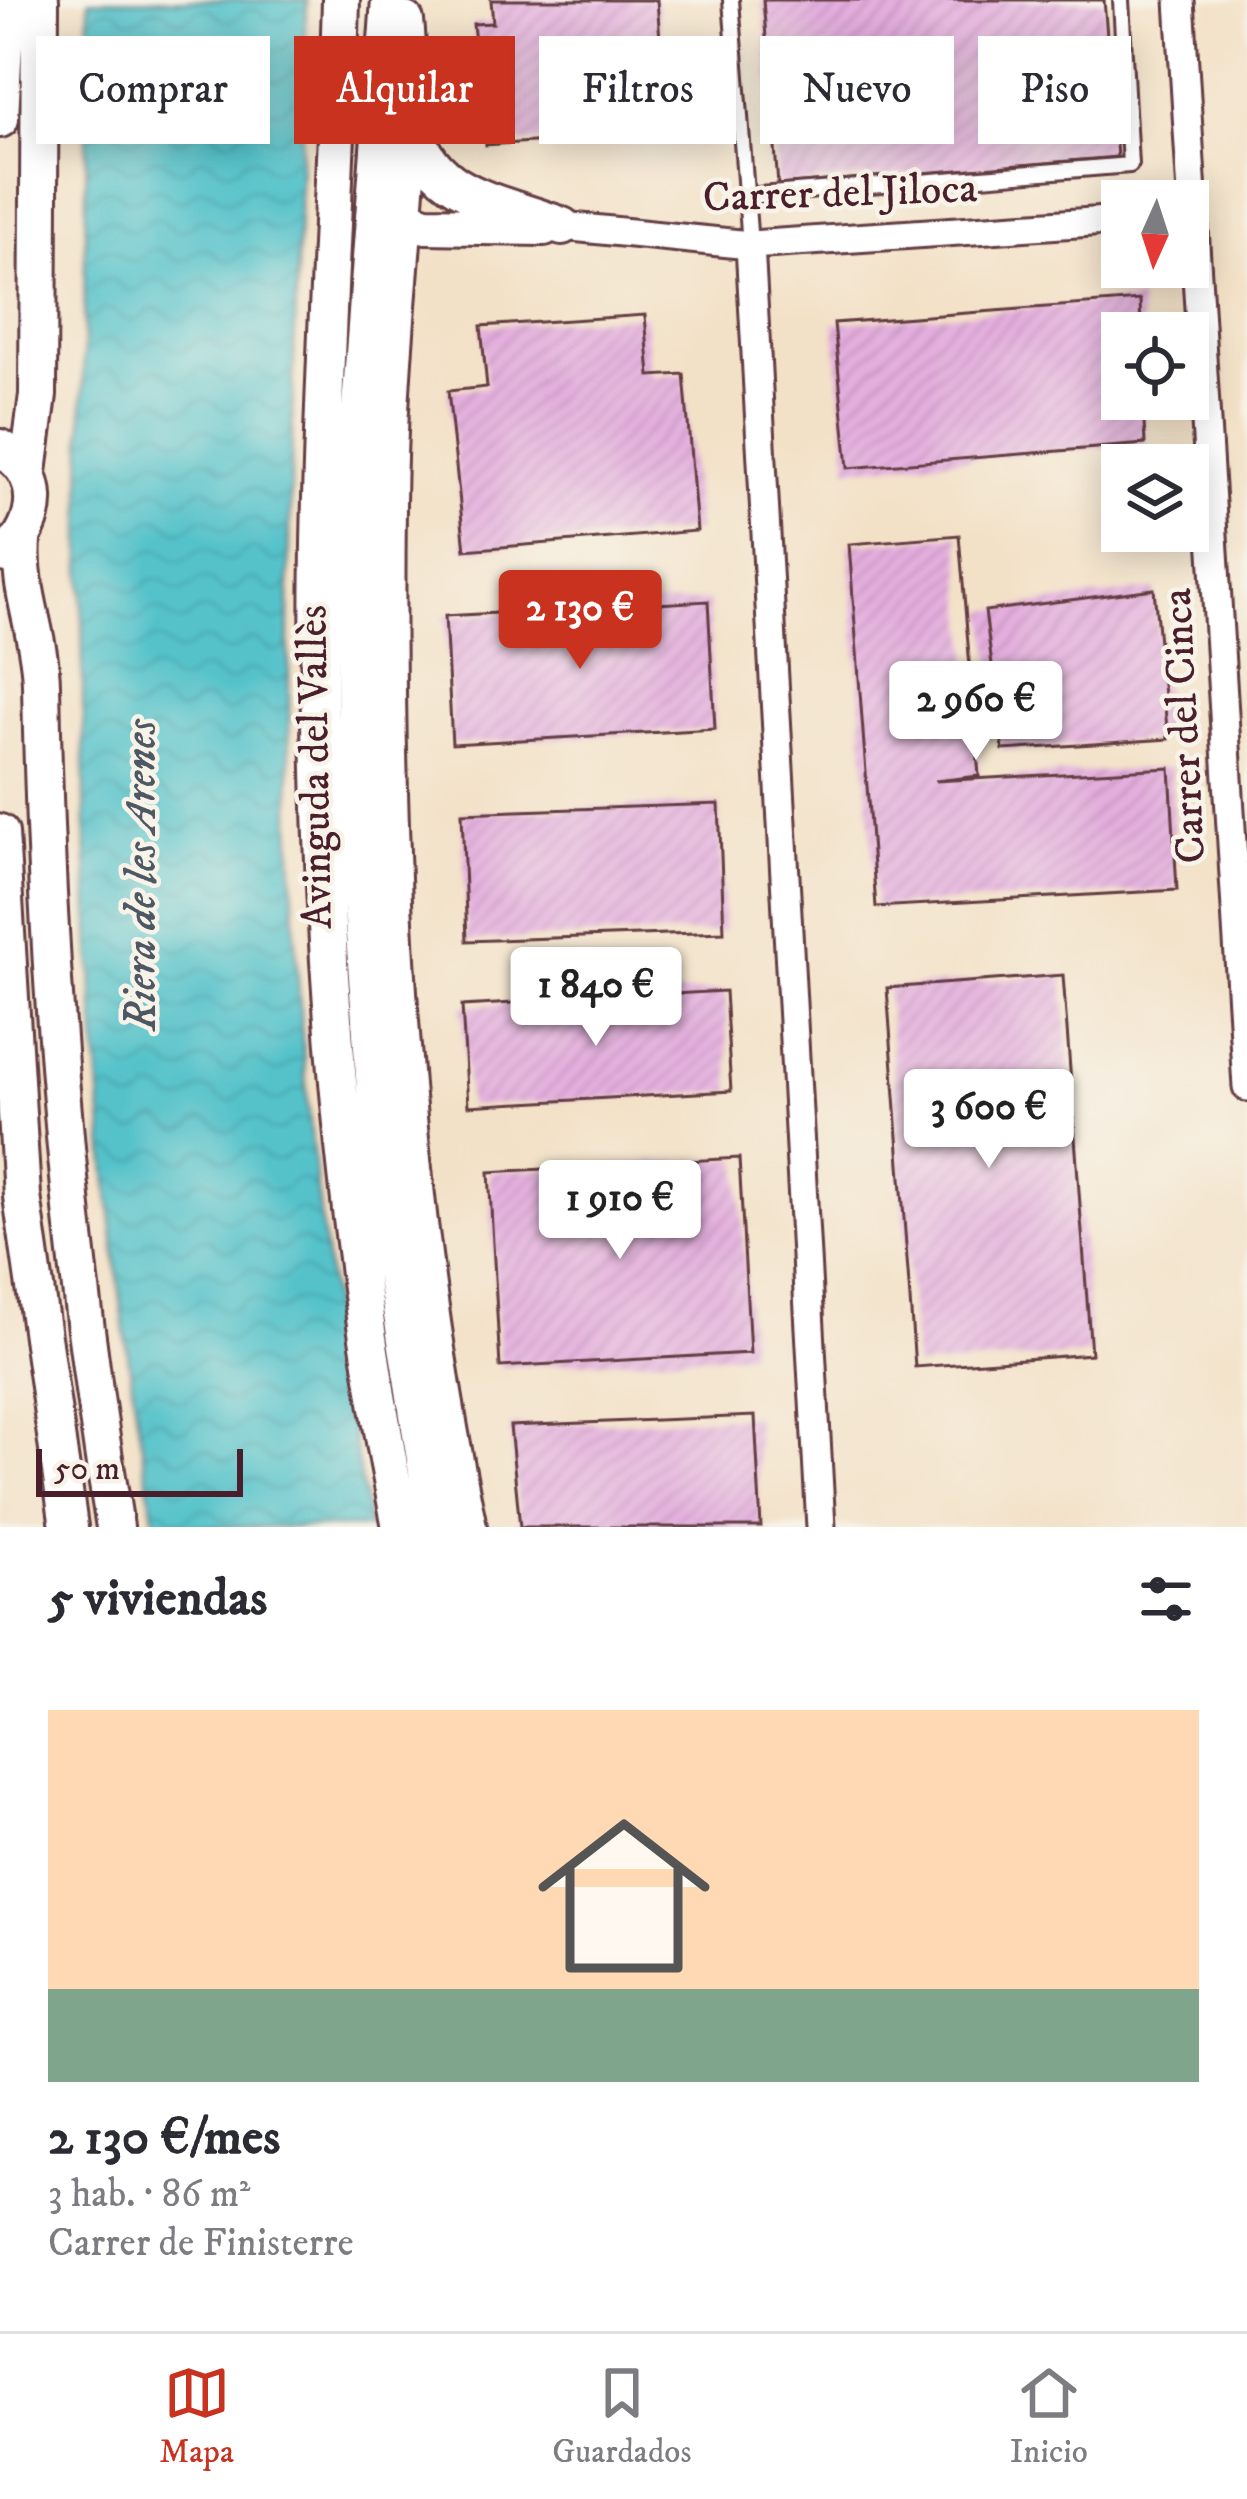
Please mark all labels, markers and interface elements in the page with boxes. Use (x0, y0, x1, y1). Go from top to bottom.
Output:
chip: Comprar (36, 36, 270, 144)
chip: Alquilar (294, 36, 515, 144)
chip: Filtros (539, 36, 736, 144)
chip: Nuevo (760, 36, 954, 144)
chip: Piso (978, 36, 1131, 144)
street label: Carrer del Jiloca (702, 163, 978, 225)
north arrow (1101, 180, 1209, 288)
map controls (1101, 180, 1209, 552)
button: locate (1101, 312, 1209, 420)
button: layers (1101, 444, 1209, 552)
pin: 2 130 € (469, 570, 691, 672)
text: 2 130 € (526, 584, 634, 633)
street label: Carrer del Cinca (1152, 587, 1218, 865)
street label: Avinguda del Vallès (287, 605, 345, 929)
pin: 2 960 € (865, 661, 1087, 763)
text: 2 960 € (916, 675, 1036, 724)
water label: Riera de les Arenes (114, 718, 170, 1032)
pin: 1 840 € (485, 947, 707, 1049)
text: 1 840 € (538, 961, 654, 1010)
pin: 3 600 € (878, 1069, 1100, 1171)
text: 3 600 € (931, 1083, 1047, 1132)
pin: 1 910 € (509, 1160, 731, 1262)
text: 1 910 € (566, 1174, 674, 1223)
scale bar (36, 1443, 243, 1496)
text: 50 m (54, 1449, 120, 1490)
icon: filters (1133, 1566, 1199, 1632)
text: 5 viviendas (48, 1567, 267, 1631)
icon: home (516, 1788, 732, 2004)
text: 2 130 €/mes (48, 2106, 280, 2170)
text: 3 hab. · 86 m² (48, 2170, 250, 2219)
text: Carrer de Finisterre (48, 2219, 354, 2268)
tab: Mapa (159, 2360, 234, 2473)
tab: Guardados (552, 2360, 691, 2473)
tab: Inicio (1010, 2360, 1088, 2473)

